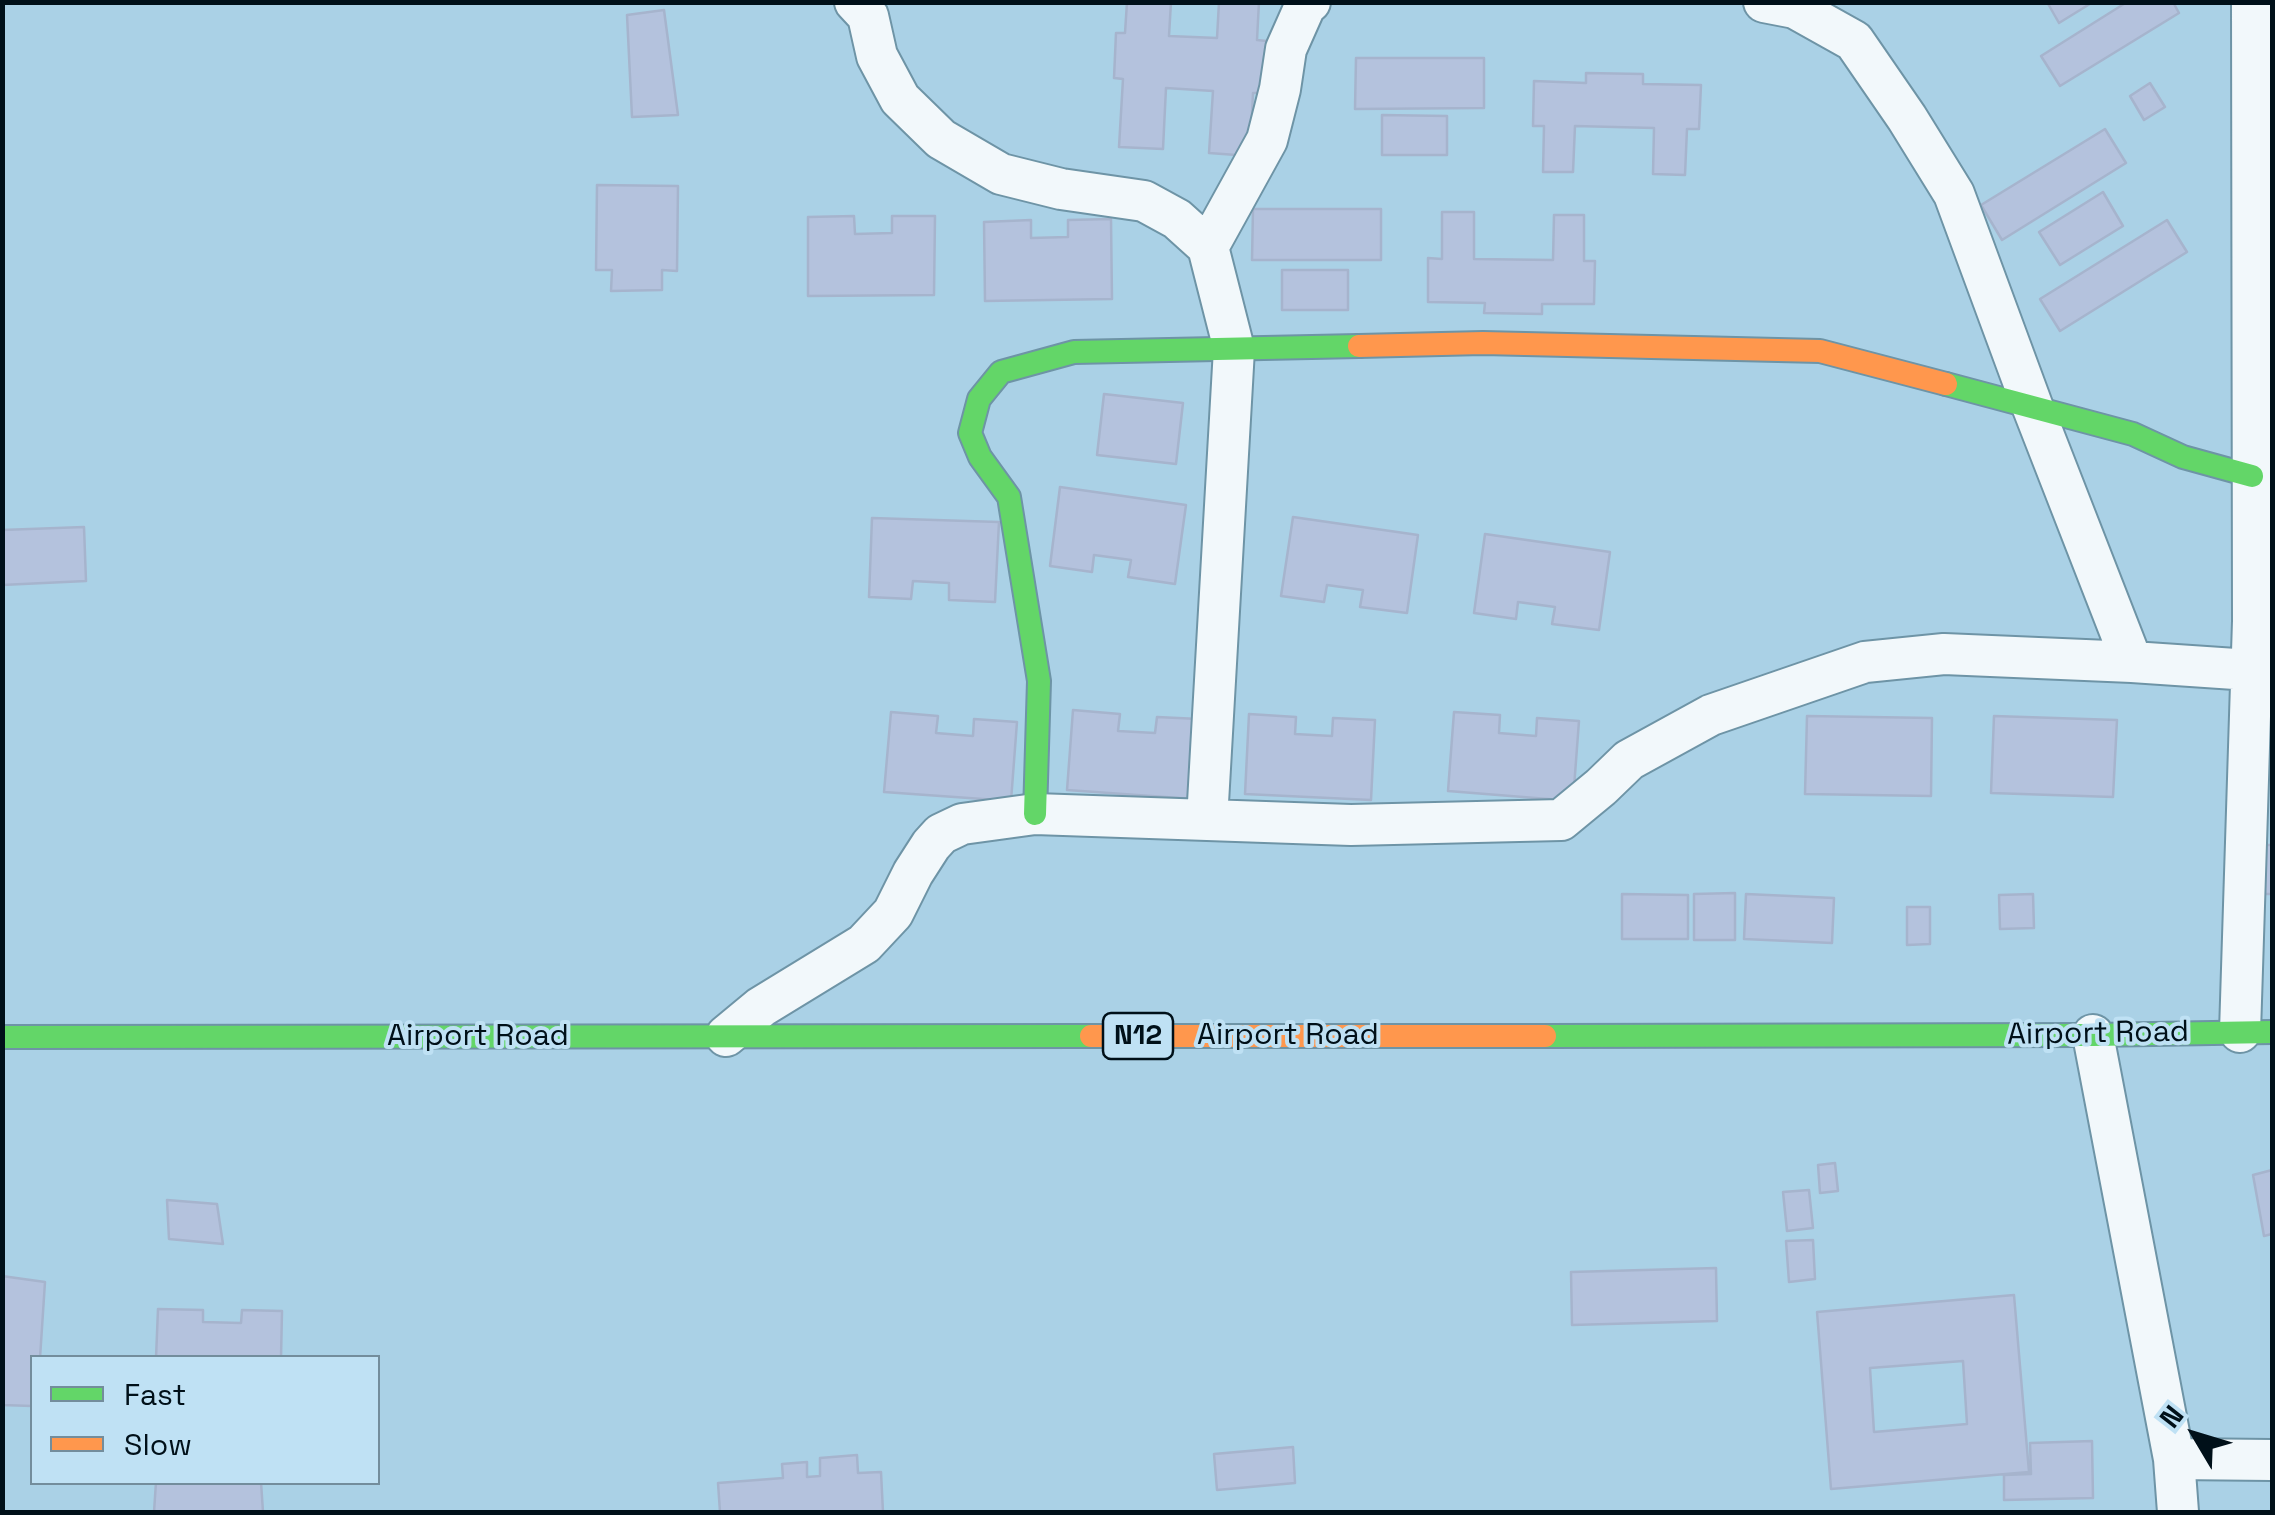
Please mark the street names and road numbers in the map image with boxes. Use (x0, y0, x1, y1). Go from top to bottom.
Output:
road number: N12 (1103, 1013, 1173, 1059)
street label: Airport Road (2007, 1014, 2189, 1054)
street label: Airport Road (1197, 1018, 1379, 1054)
street label: Airport Road (387, 1019, 569, 1055)

